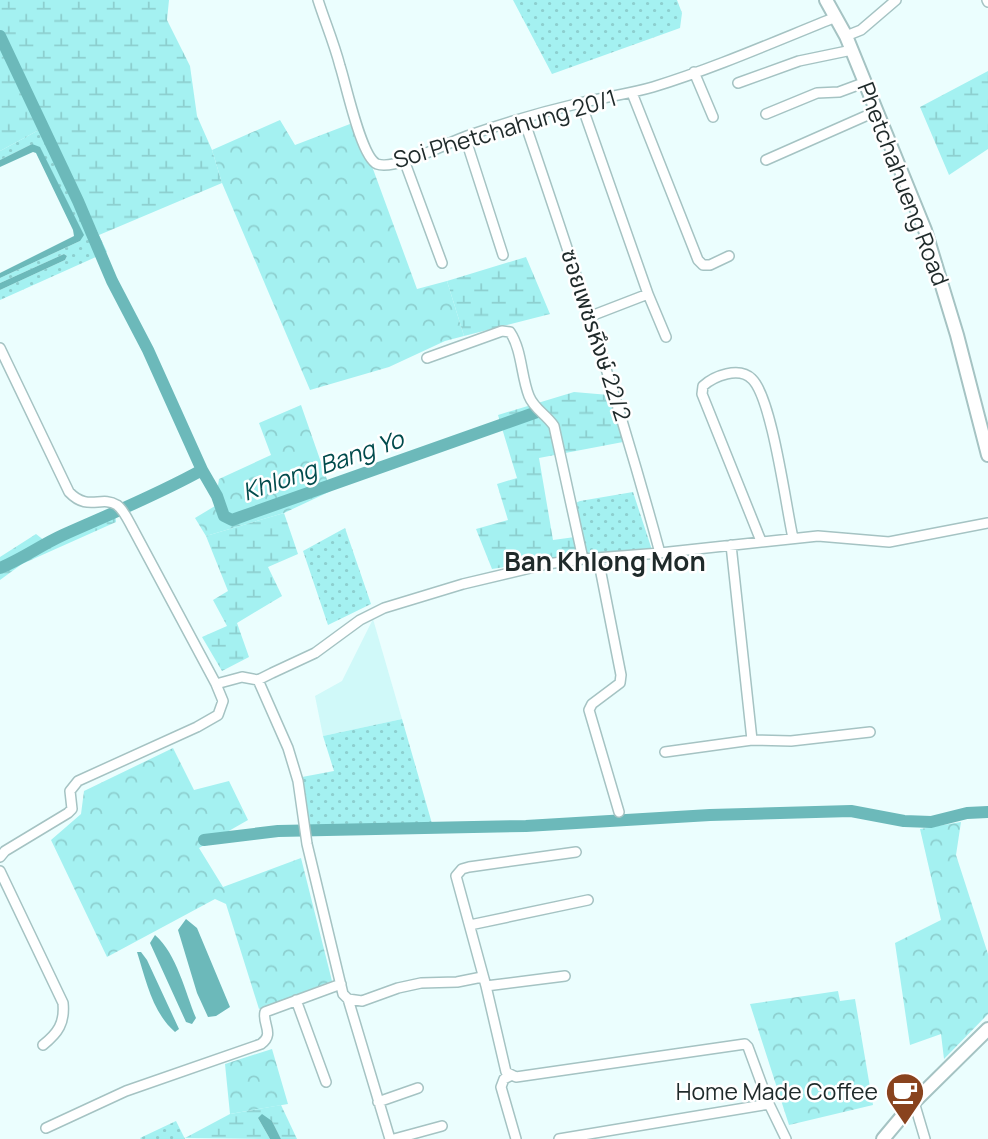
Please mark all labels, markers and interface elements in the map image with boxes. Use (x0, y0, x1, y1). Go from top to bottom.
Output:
street label: Phetchahueng Road (850, 77, 958, 290)
street label: Soi Phetchahung 20/1 (389, 81, 620, 175)
street label: ซอยเพชรหึงษ์ 22/2 (554, 244, 640, 425)
water label: Khlong Bang Yo (237, 421, 409, 508)
district label: Ban Khlong Mon (504, 543, 706, 579)
cafe icon: Home Made Coffee (884, 1071, 926, 1126)
place label: Home Made Coffee (676, 1075, 878, 1107)

